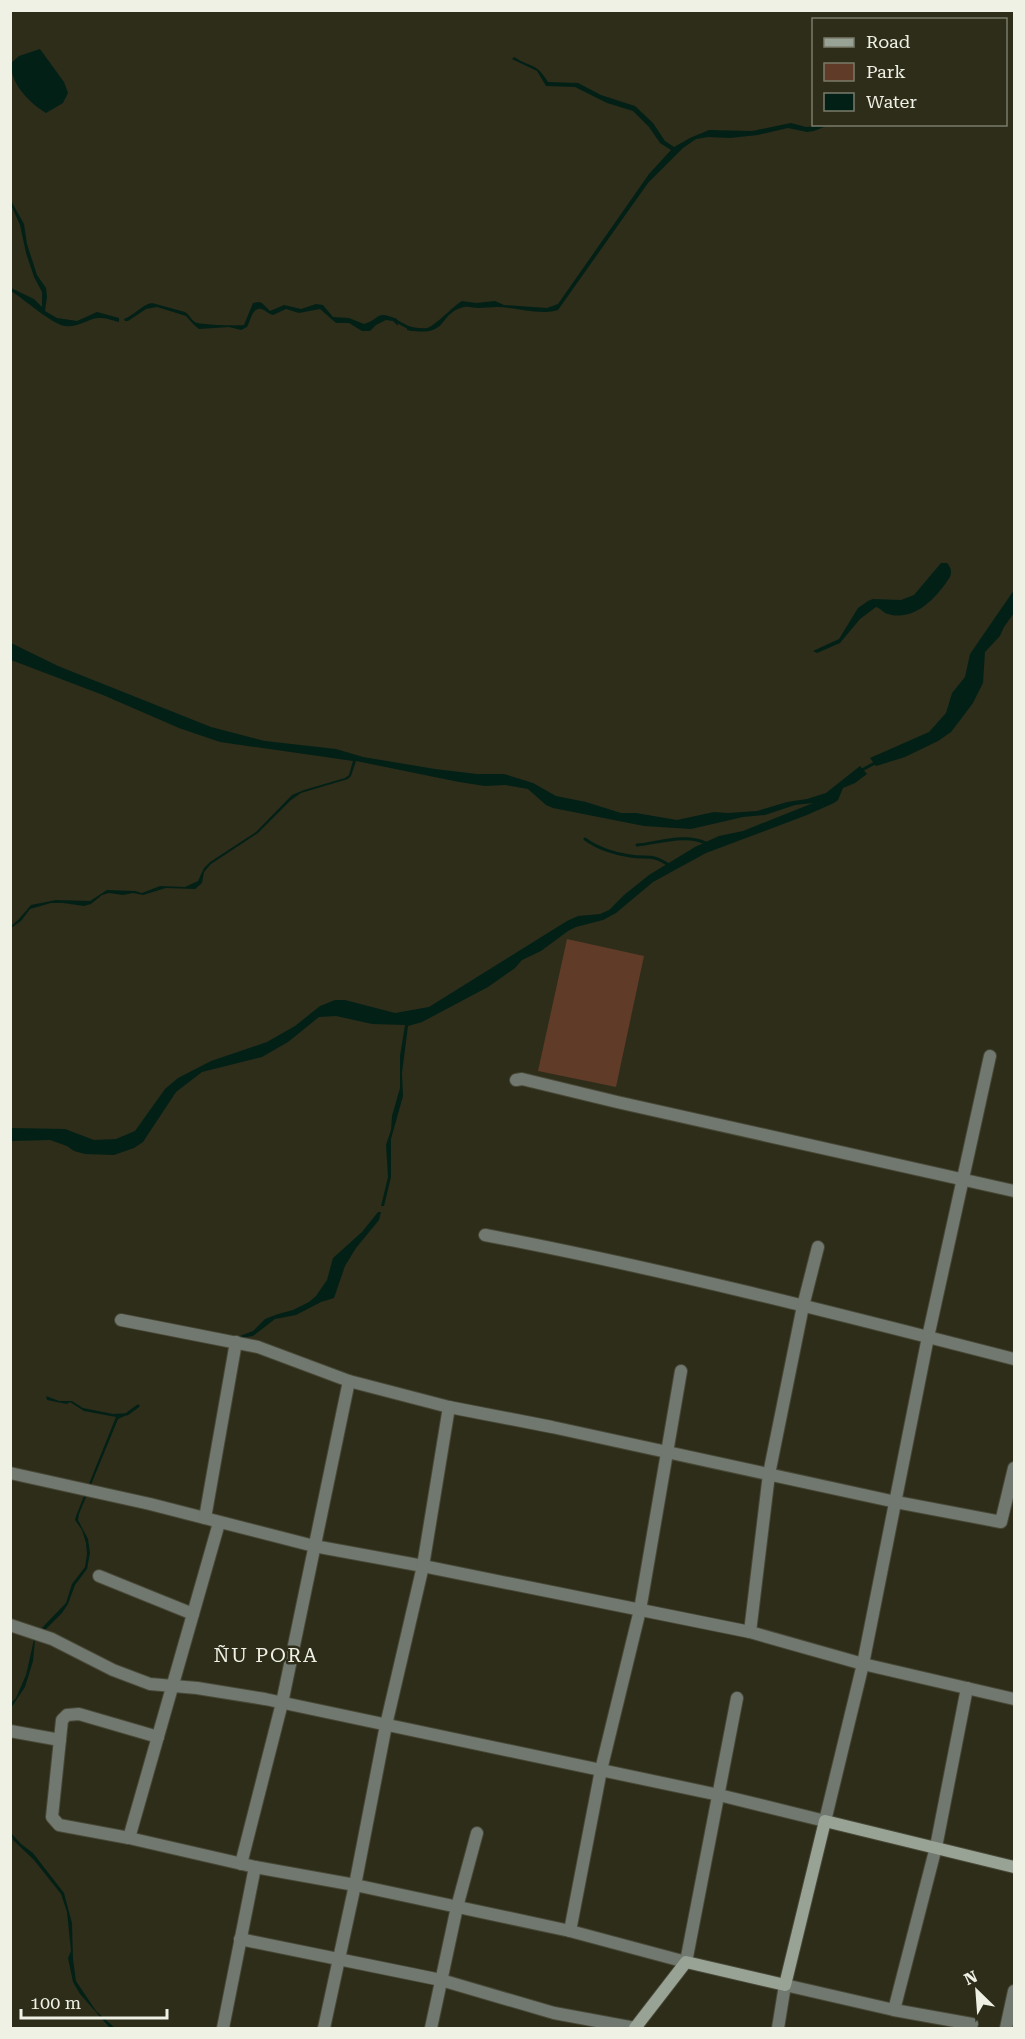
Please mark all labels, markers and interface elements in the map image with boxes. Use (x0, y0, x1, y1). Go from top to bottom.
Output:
legend (812, 18, 1007, 126)
text: Road (866, 31, 911, 52)
text: Park (866, 61, 906, 82)
text: Water (866, 91, 917, 112)
district label: ÑU PORA (214, 1643, 318, 1667)
north arrow (947, 1961, 1007, 2021)
text: N (961, 1967, 980, 1989)
scale bar (21, 1982, 166, 2020)
text: 100 m (30, 1992, 81, 2013)

